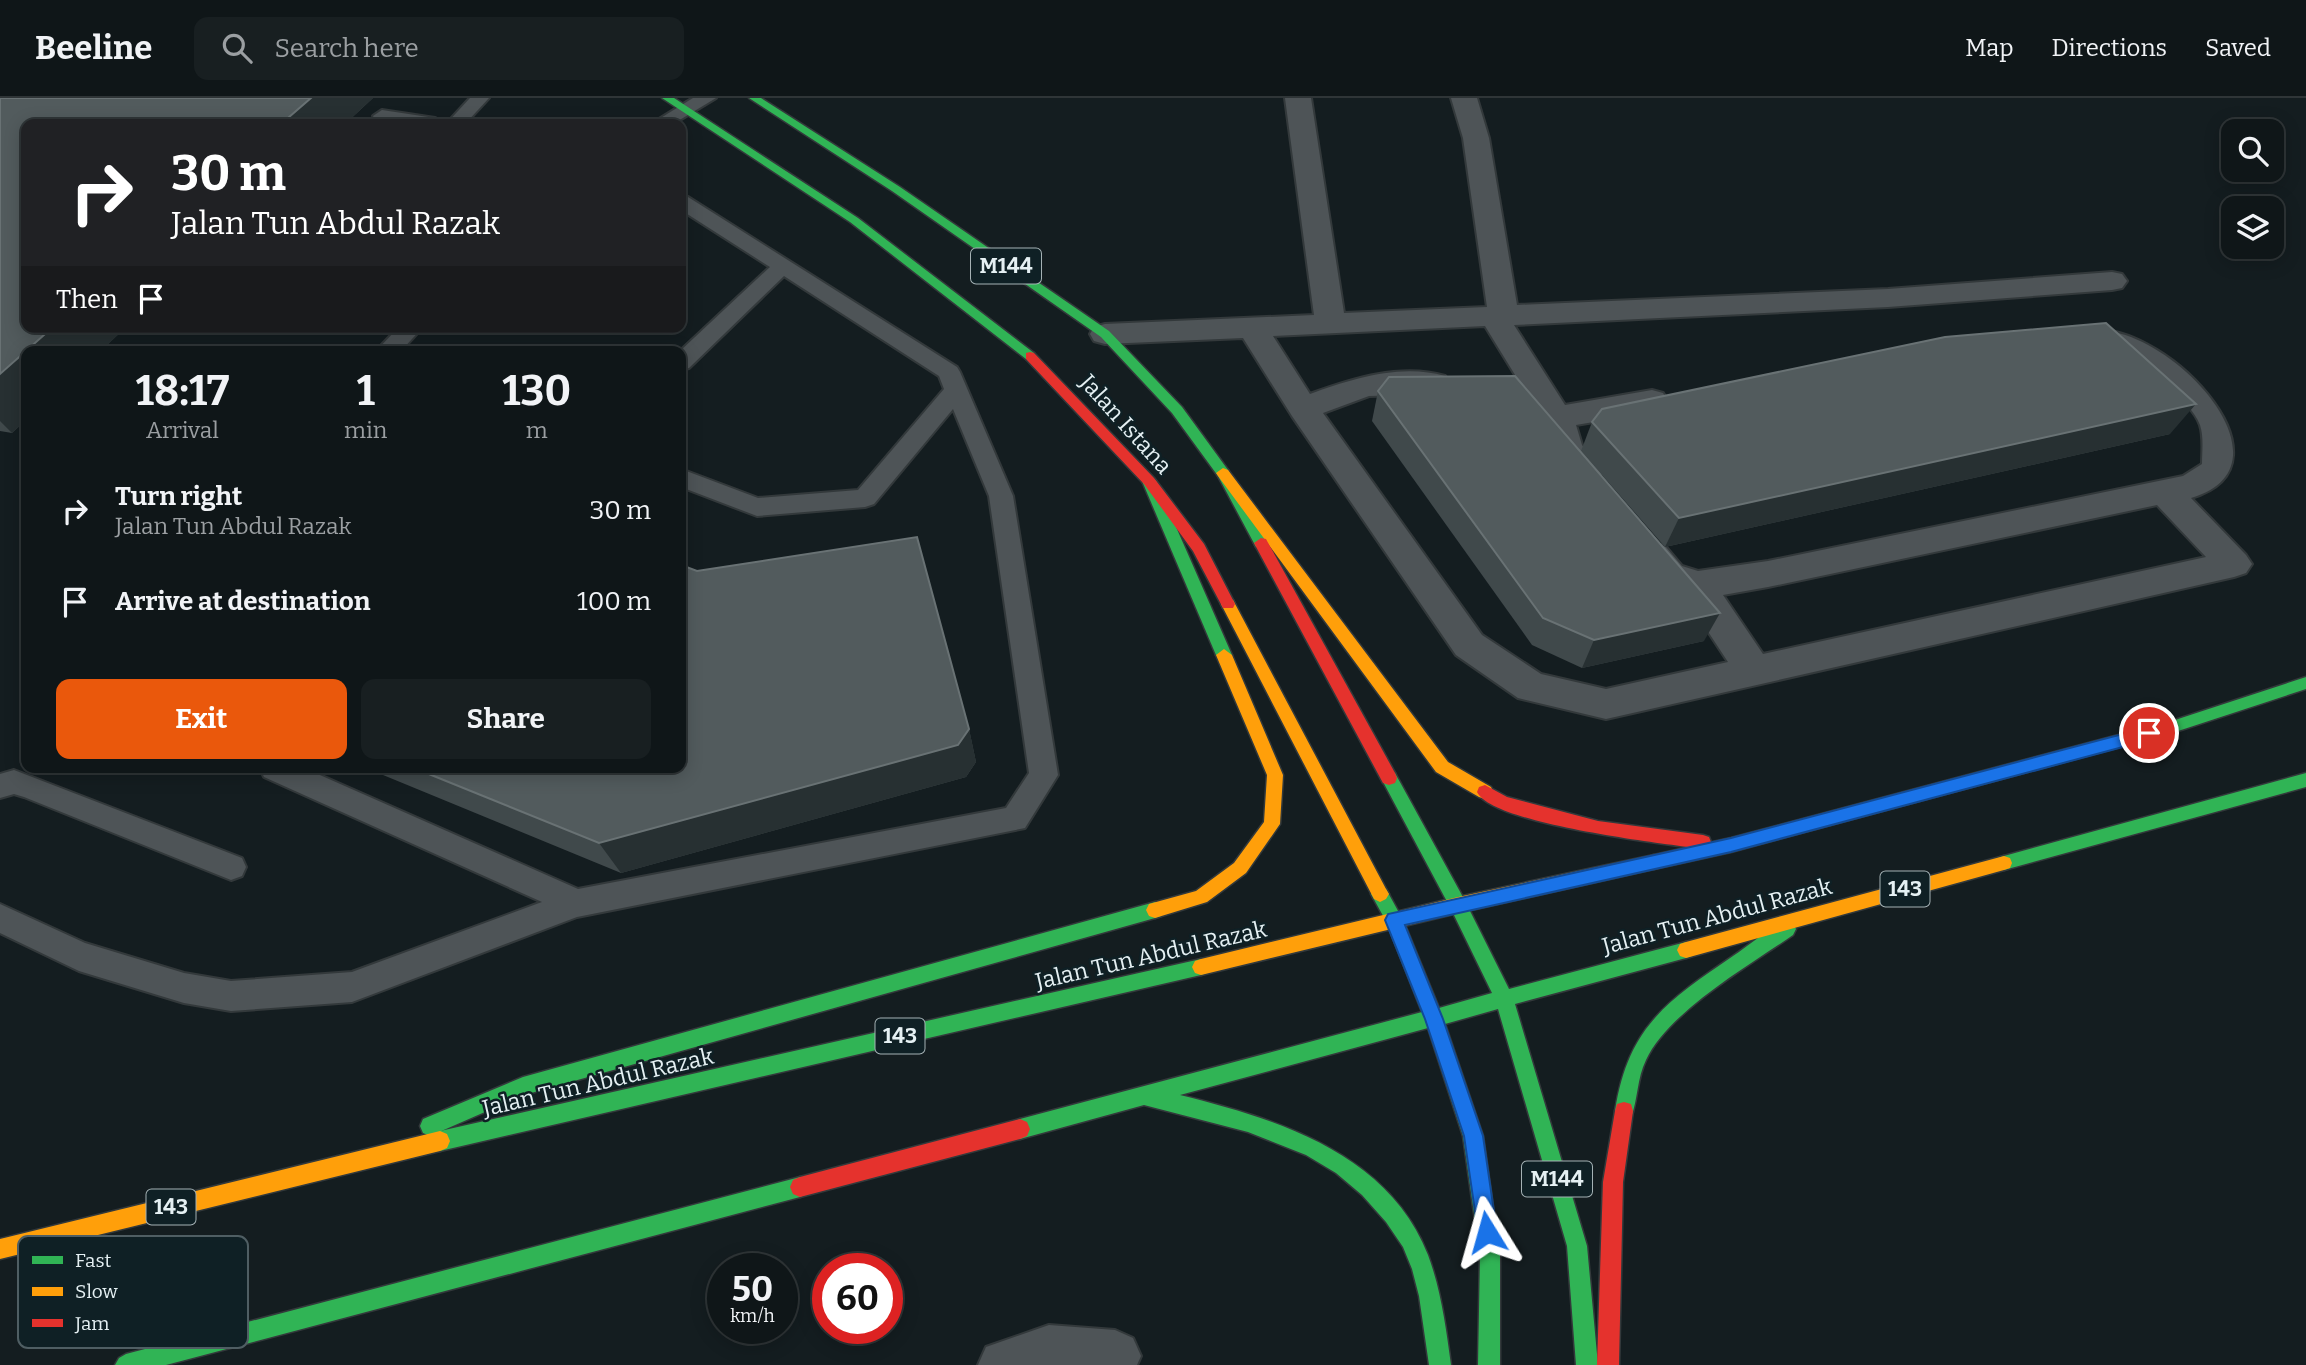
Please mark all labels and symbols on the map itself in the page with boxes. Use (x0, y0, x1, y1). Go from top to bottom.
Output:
road number: M144 (971, 248, 1041, 284)
street label: Jalan Istana (1073, 368, 1178, 480)
pin (2119, 703, 2179, 763)
street label: Jalan Tun Abdul Razak (1598, 872, 1835, 960)
road number: 143 (1881, 872, 1930, 906)
street label: Jalan Tun Abdul Razak (1032, 915, 1269, 995)
road number: 143 (876, 1018, 925, 1054)
street label: Jalan Tun Abdul Razak (479, 1042, 716, 1122)
road number: M144 (1522, 1162, 1592, 1196)
road number: 143 (146, 1190, 196, 1224)
position arrow (1450, 1195, 1524, 1269)
legend (18, 1236, 248, 1348)
text: Fast (75, 1249, 112, 1272)
speed limit sign: 60 (812, 1253, 903, 1344)
text: Slow (75, 1280, 118, 1303)
text: Jam (74, 1312, 109, 1335)

